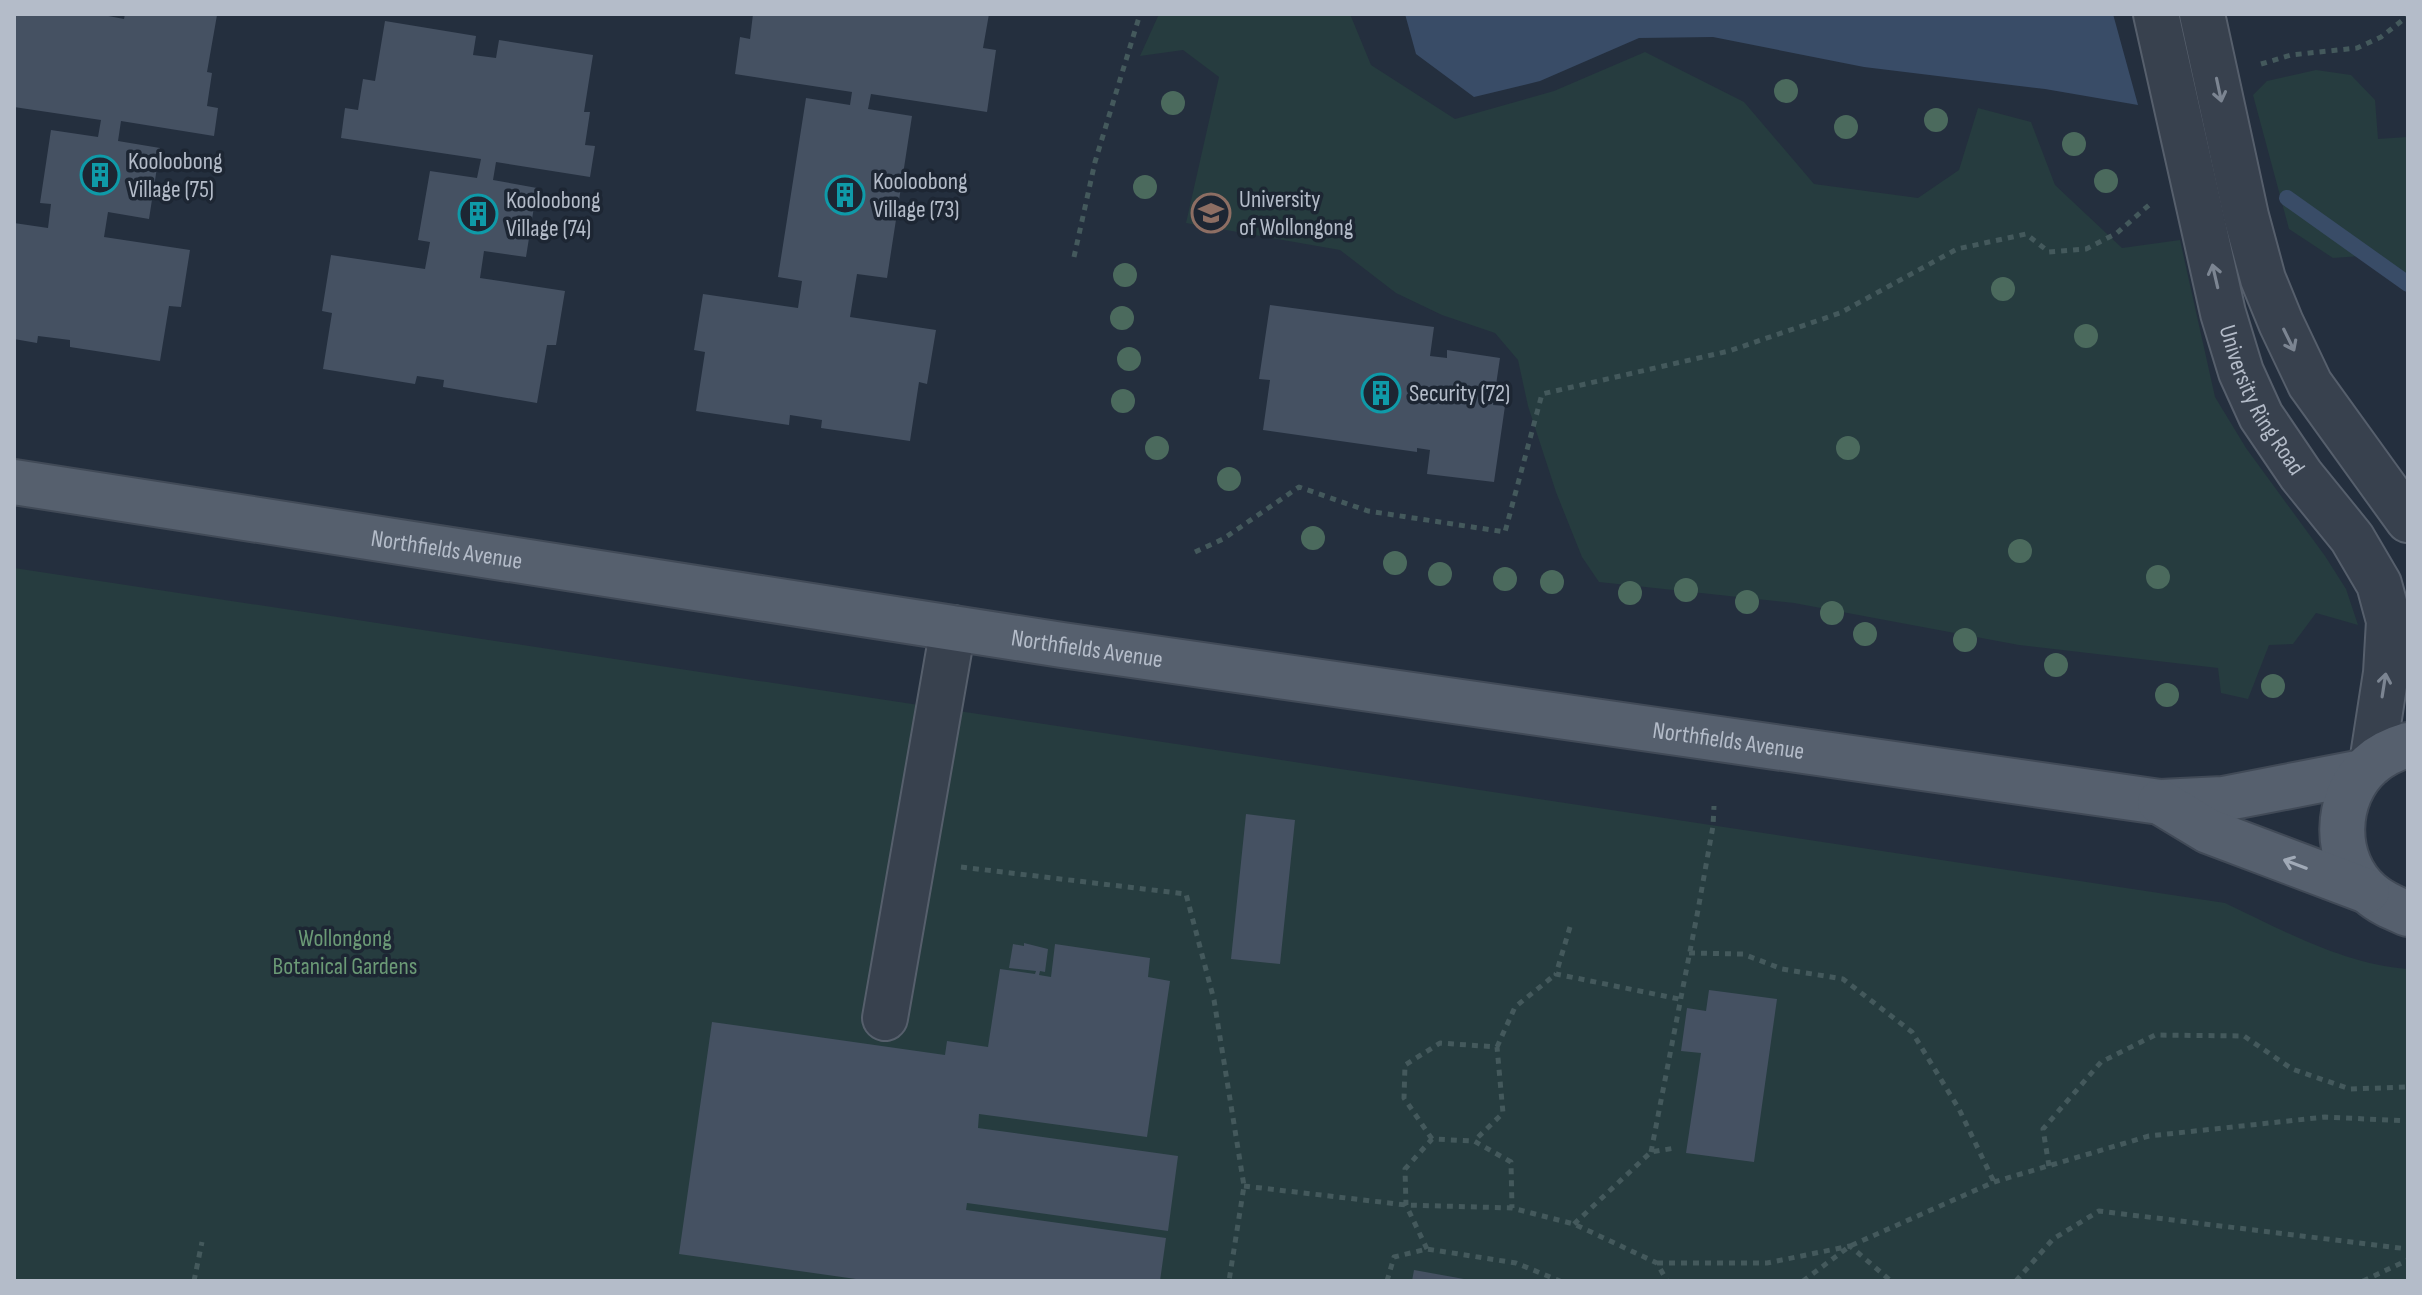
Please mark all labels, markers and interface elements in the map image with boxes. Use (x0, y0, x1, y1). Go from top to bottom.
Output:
one-way arrow (2212, 77, 2227, 103)
place label: Kooloobong Village (75) (128, 147, 223, 204)
building icon: Kooloobong Village (75) (79, 154, 121, 196)
place label: Kooloobong Village (73) (873, 167, 968, 224)
building icon: Kooloobong Village (73) (824, 174, 866, 216)
place label: University of Wollongong (1239, 185, 1353, 242)
place label: Kooloobong Village (74) (506, 186, 601, 243)
school or university icon: University of Wollongong (1190, 192, 1232, 234)
building icon: Kooloobong Village (74) (457, 193, 499, 235)
one-way arrow (2207, 264, 2222, 290)
street label: University Ring Road (2213, 321, 2311, 480)
one-way arrow (2282, 327, 2297, 351)
building icon: Security (72) (1360, 372, 1402, 414)
place label: Security (72) (1409, 379, 1510, 408)
street label: Northfields Avenue (369, 523, 525, 575)
street label: Northfields Avenue (1009, 623, 1165, 674)
one-way arrow (2377, 673, 2392, 699)
street label: Northfields Avenue (1651, 715, 1806, 765)
one-way arrow (2283, 856, 2307, 870)
park label: Wollongong Botanical Gardens (273, 924, 417, 981)

